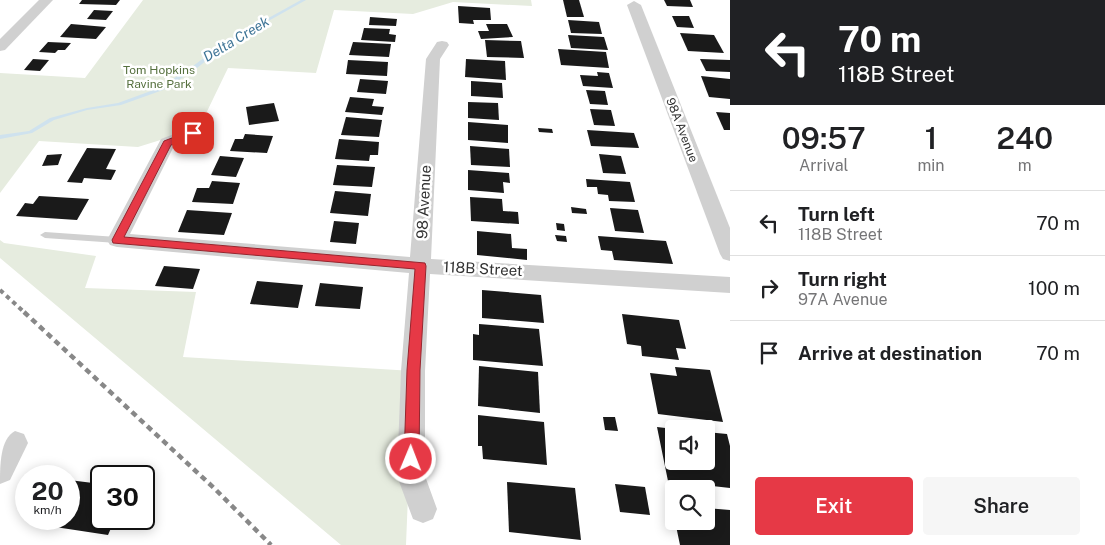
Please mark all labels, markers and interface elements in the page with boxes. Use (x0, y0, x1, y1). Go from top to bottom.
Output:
water label: Delta Creek (200, 13, 272, 65)
text: 70 m (838, 19, 921, 60)
icon: left (755, 20, 820, 85)
text: 118B Street (838, 61, 955, 87)
park label: Tom Hopkins Ravine Park (123, 63, 195, 91)
street label: 98A Avenue (663, 96, 701, 164)
pin (172, 112, 214, 154)
icon: arrive (179, 119, 207, 147)
text: 09:57 (782, 120, 866, 156)
text: 1 (925, 120, 937, 156)
text: 240 (996, 120, 1053, 156)
text: Arrival (799, 156, 848, 175)
text: min (917, 156, 945, 175)
text: m (1018, 156, 1032, 175)
street label: 98 Avenue (413, 165, 434, 239)
text: Turn left (798, 203, 875, 225)
icon: left (755, 209, 783, 237)
text: 70 m (1036, 212, 1080, 234)
text: 118B Street (798, 225, 883, 244)
street label: 118B Street (443, 258, 523, 279)
text: Turn right (798, 268, 887, 290)
icon: right (755, 274, 783, 302)
text: 100 m (1028, 277, 1080, 299)
text: 97A Avenue (798, 290, 888, 309)
icon: arrive (755, 339, 783, 367)
text: Arrive at destination (798, 342, 982, 364)
text: 70 m (1036, 342, 1080, 364)
map controls (665, 420, 715, 530)
button: sound (665, 420, 715, 470)
position arrow (384, 432, 436, 484)
speed limit sign: 30 (90, 465, 155, 530)
text: 20 (32, 476, 64, 506)
button: Exit (755, 477, 913, 535)
button: Share (923, 477, 1080, 535)
button: search (665, 480, 715, 530)
text: km/h (33, 503, 62, 517)

